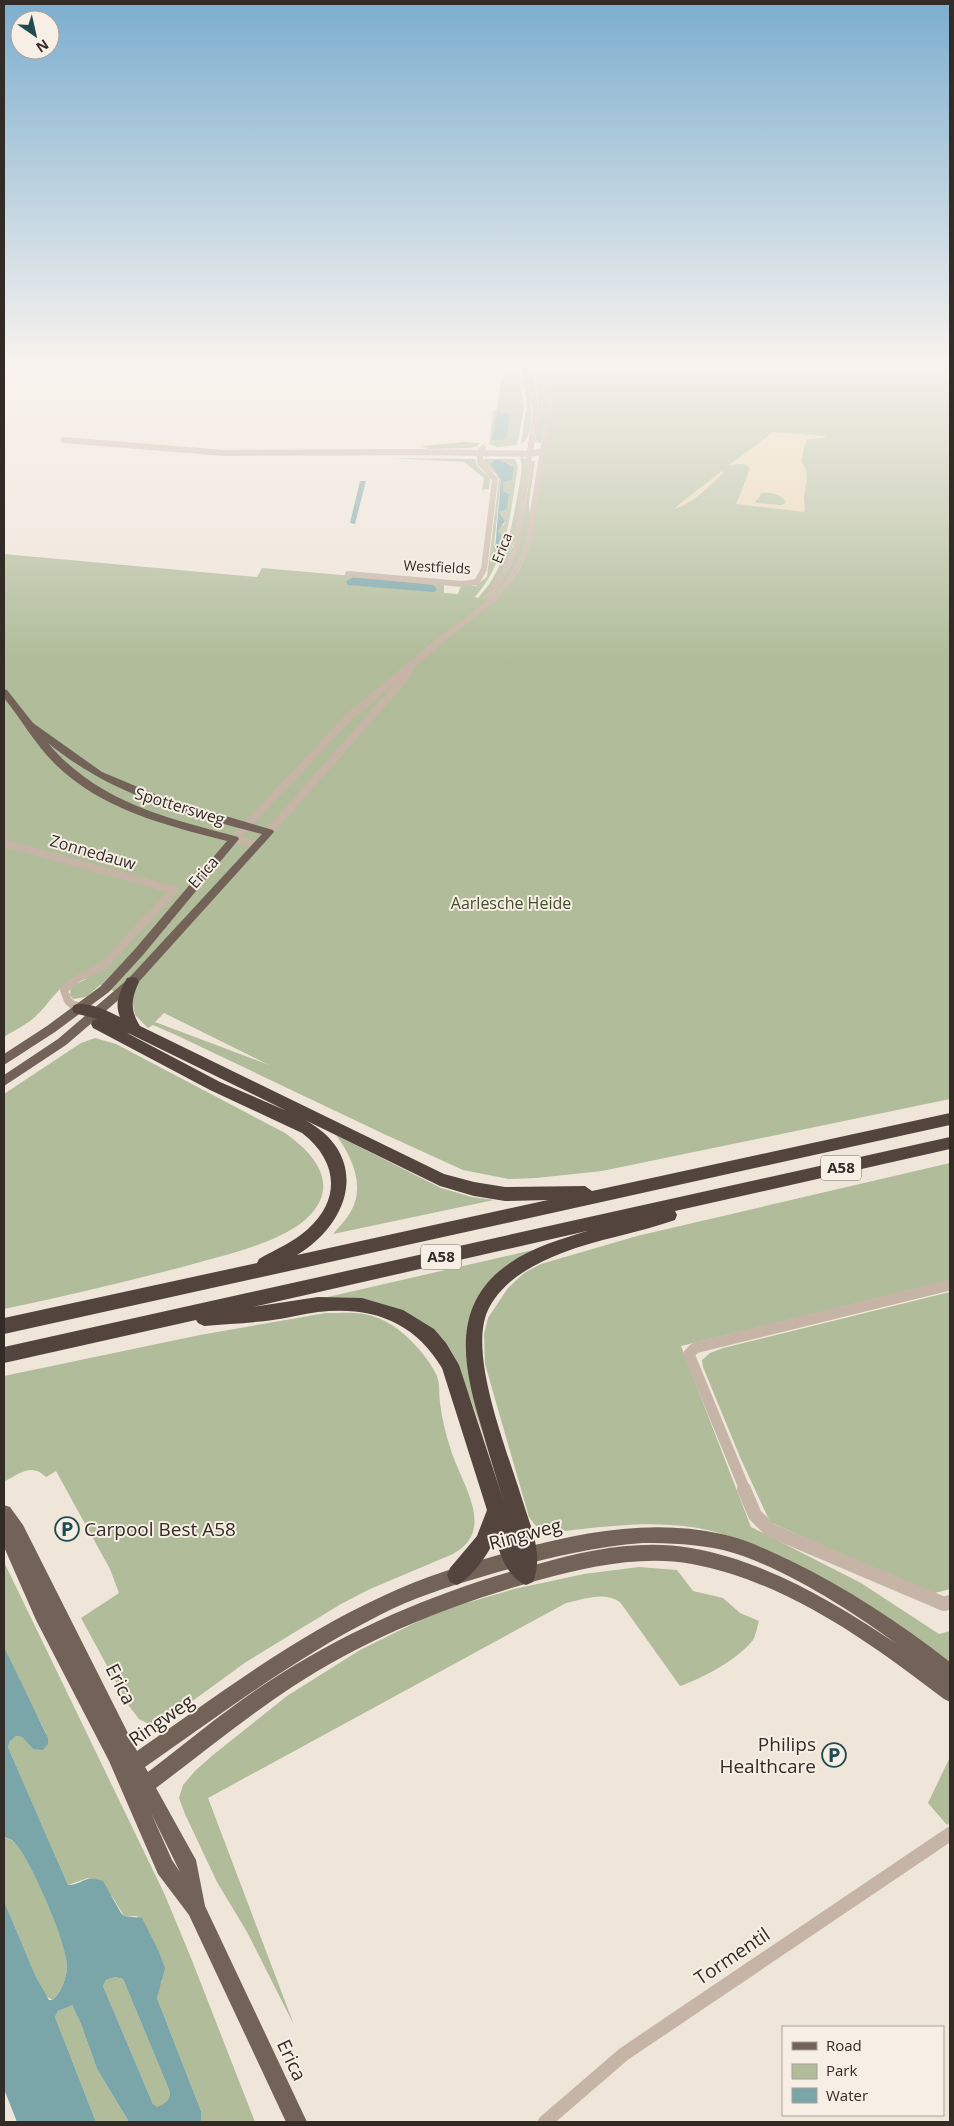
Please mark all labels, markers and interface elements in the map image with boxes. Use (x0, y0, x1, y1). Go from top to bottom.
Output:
north arrow (10, 10, 60, 60)
text: N (33, 35, 53, 57)
street label: Erica (487, 530, 516, 566)
street label: Westfields (403, 555, 471, 578)
street label: Spottersweg (132, 782, 228, 830)
street label: Zonnedauw (48, 829, 139, 875)
street label: Erica (183, 851, 223, 893)
park label: Aarlesche Heide (451, 892, 571, 914)
road number: A58 (821, 1156, 861, 1180)
road number: A58 (421, 1244, 461, 1270)
street label: Ringweg (486, 1512, 564, 1556)
parking icon: Carpool Best A58 (54, 1516, 80, 1542)
place label: Carpool Best A58 (84, 1516, 236, 1542)
street label: Erica (100, 1659, 142, 1709)
street label: Ringweg (123, 1688, 199, 1752)
place label: Philips Healthcare (719, 1731, 816, 1779)
parking icon: Philips Healthcare (821, 1742, 847, 1768)
street label: Tormentil (689, 1921, 775, 1991)
legend (782, 2026, 944, 2116)
street label: Erica (271, 2035, 313, 2085)
text: Road (826, 2035, 862, 2055)
text: Park (826, 2060, 857, 2080)
text: Water (826, 2085, 868, 2105)

